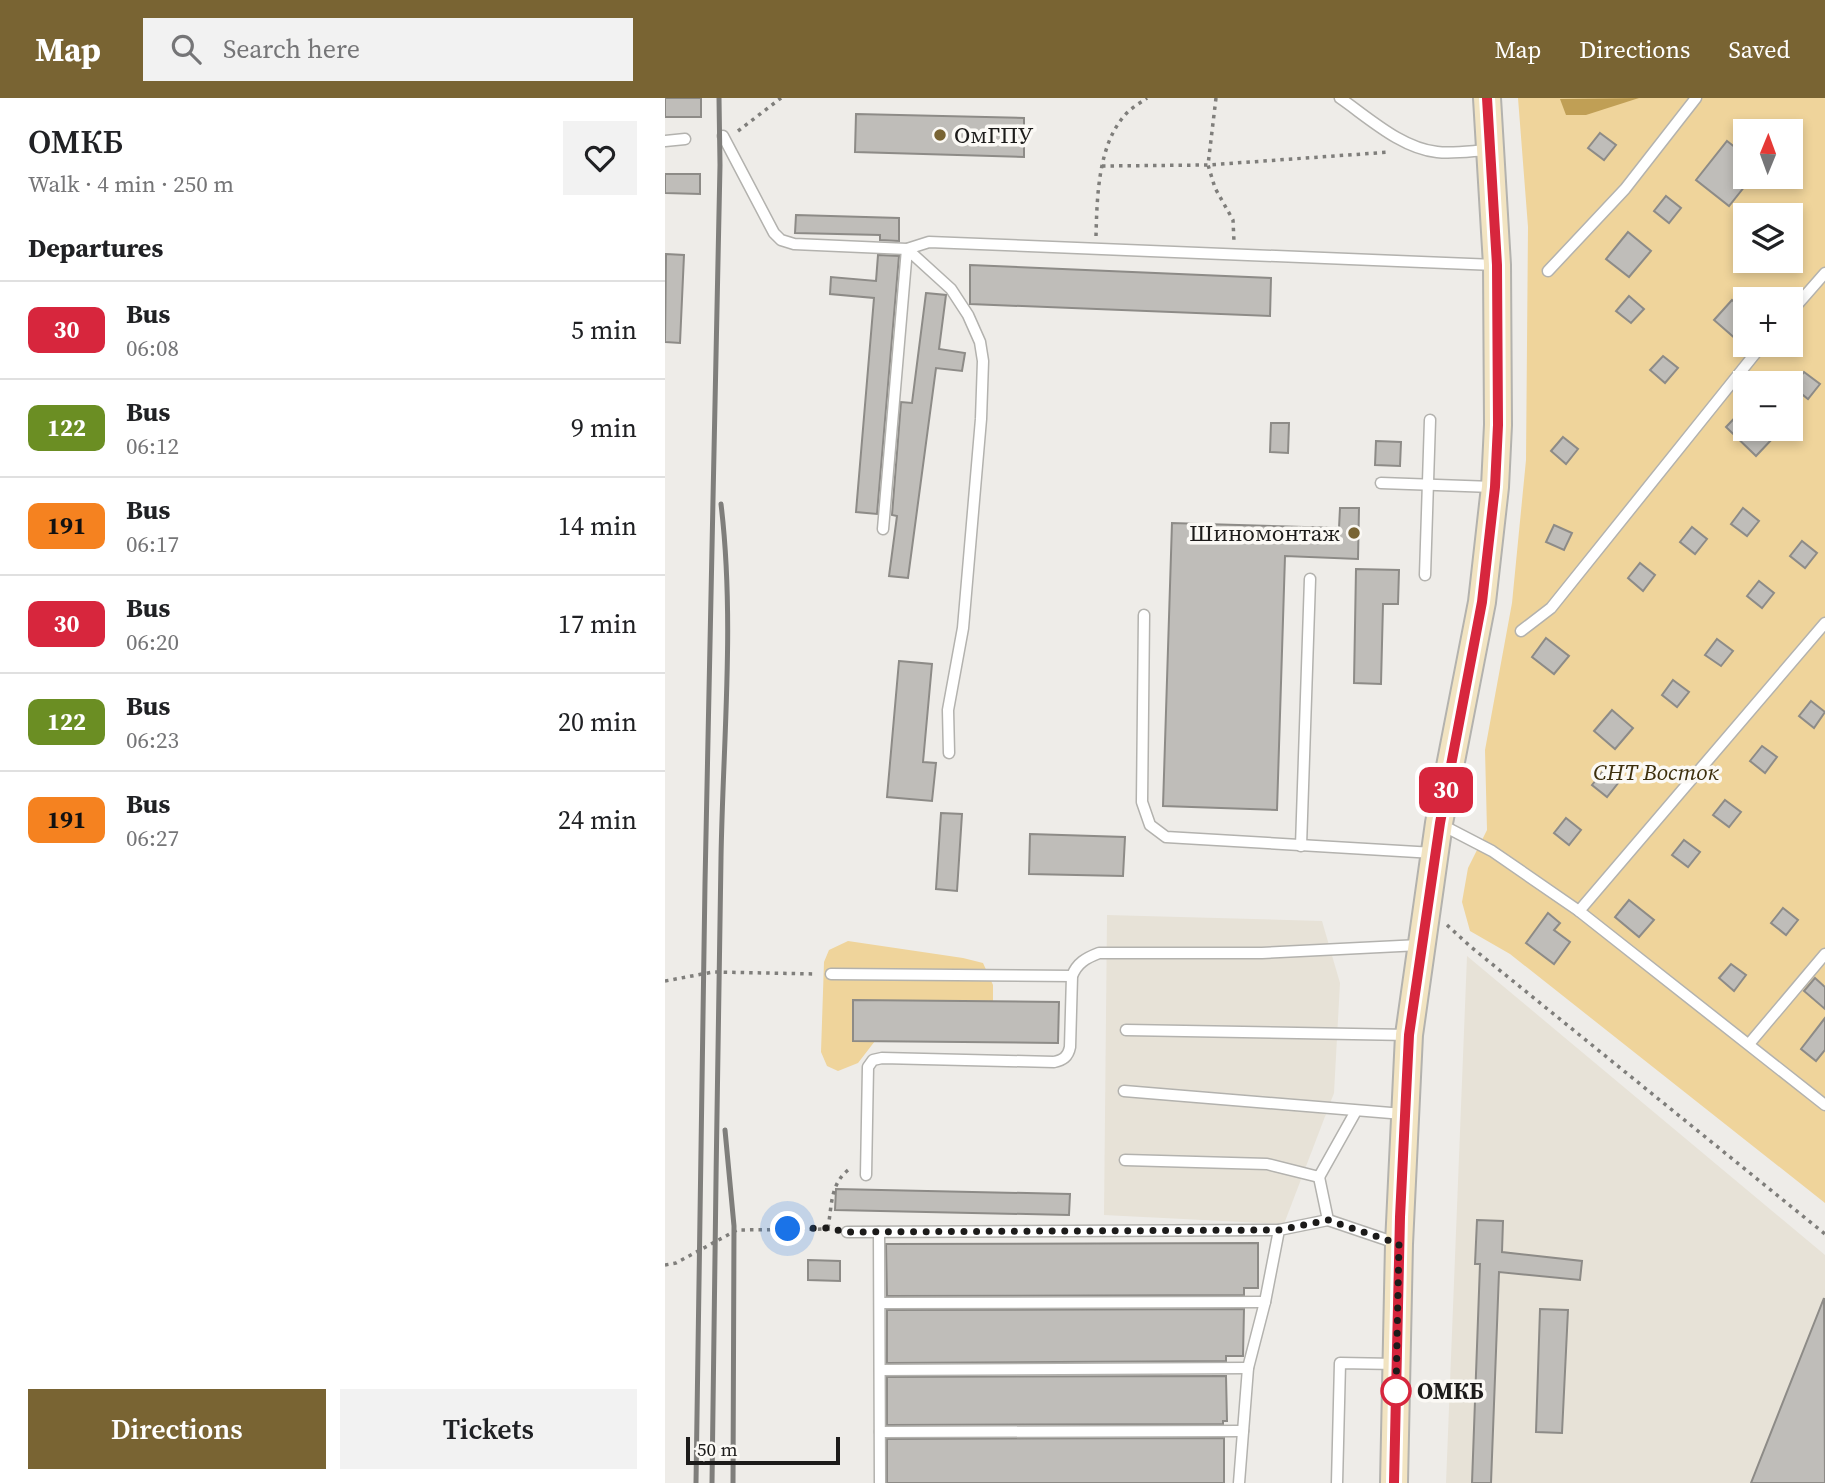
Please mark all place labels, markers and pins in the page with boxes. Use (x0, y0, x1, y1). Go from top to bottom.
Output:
place label: ОмГПУ (954, 119, 1034, 151)
marker: ОмГПУ (932, 127, 948, 143)
place label: Шиномонтаж (1189, 517, 1341, 549)
marker: Шиномонтаж (1346, 525, 1362, 541)
place label: ОМКБ (1417, 1375, 1484, 1407)
marker: ОМКБ (1381, 1376, 1411, 1406)

